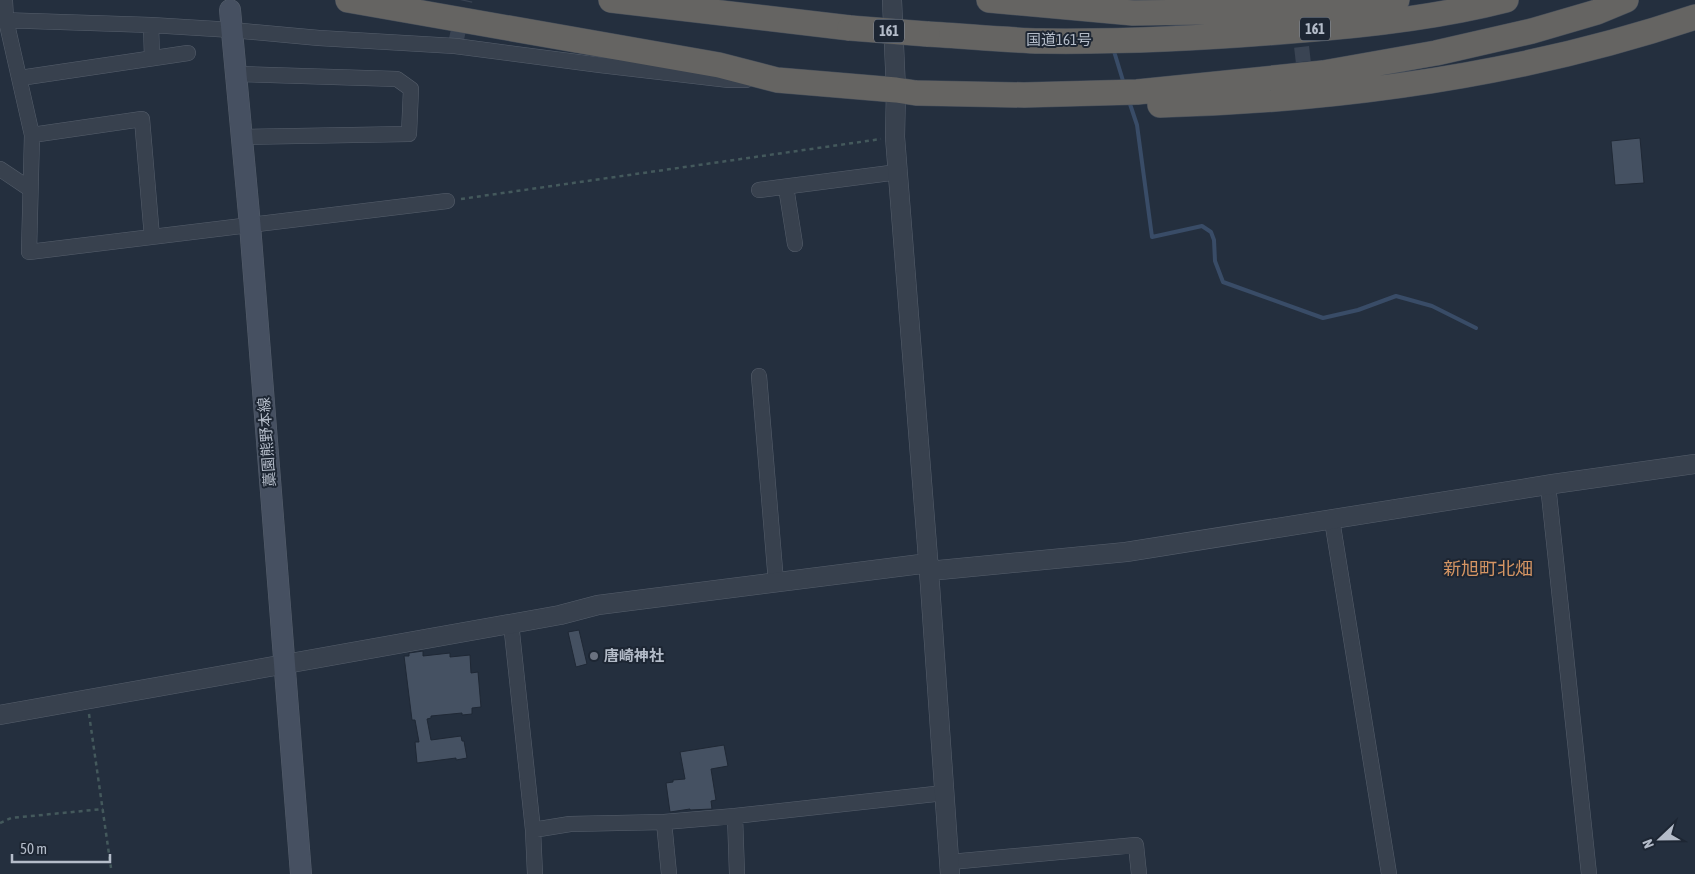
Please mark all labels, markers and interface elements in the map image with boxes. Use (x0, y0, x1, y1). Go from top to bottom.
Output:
road number: 161 (1300, 18, 1330, 40)
road number: 161 (874, 20, 904, 42)
street label: 国道161号 (1026, 31, 1092, 48)
street label: 藁園熊野本線 (255, 397, 278, 488)
district label: 新旭町北畑 (1443, 558, 1533, 579)
place label: 唐崎神社 (604, 647, 664, 664)
marker: 唐崎神社 (588, 650, 600, 662)
north arrow (1635, 814, 1685, 864)
scale bar (12, 832, 110, 864)
text: N (1639, 837, 1657, 851)
text: 50 m (20, 840, 47, 857)

